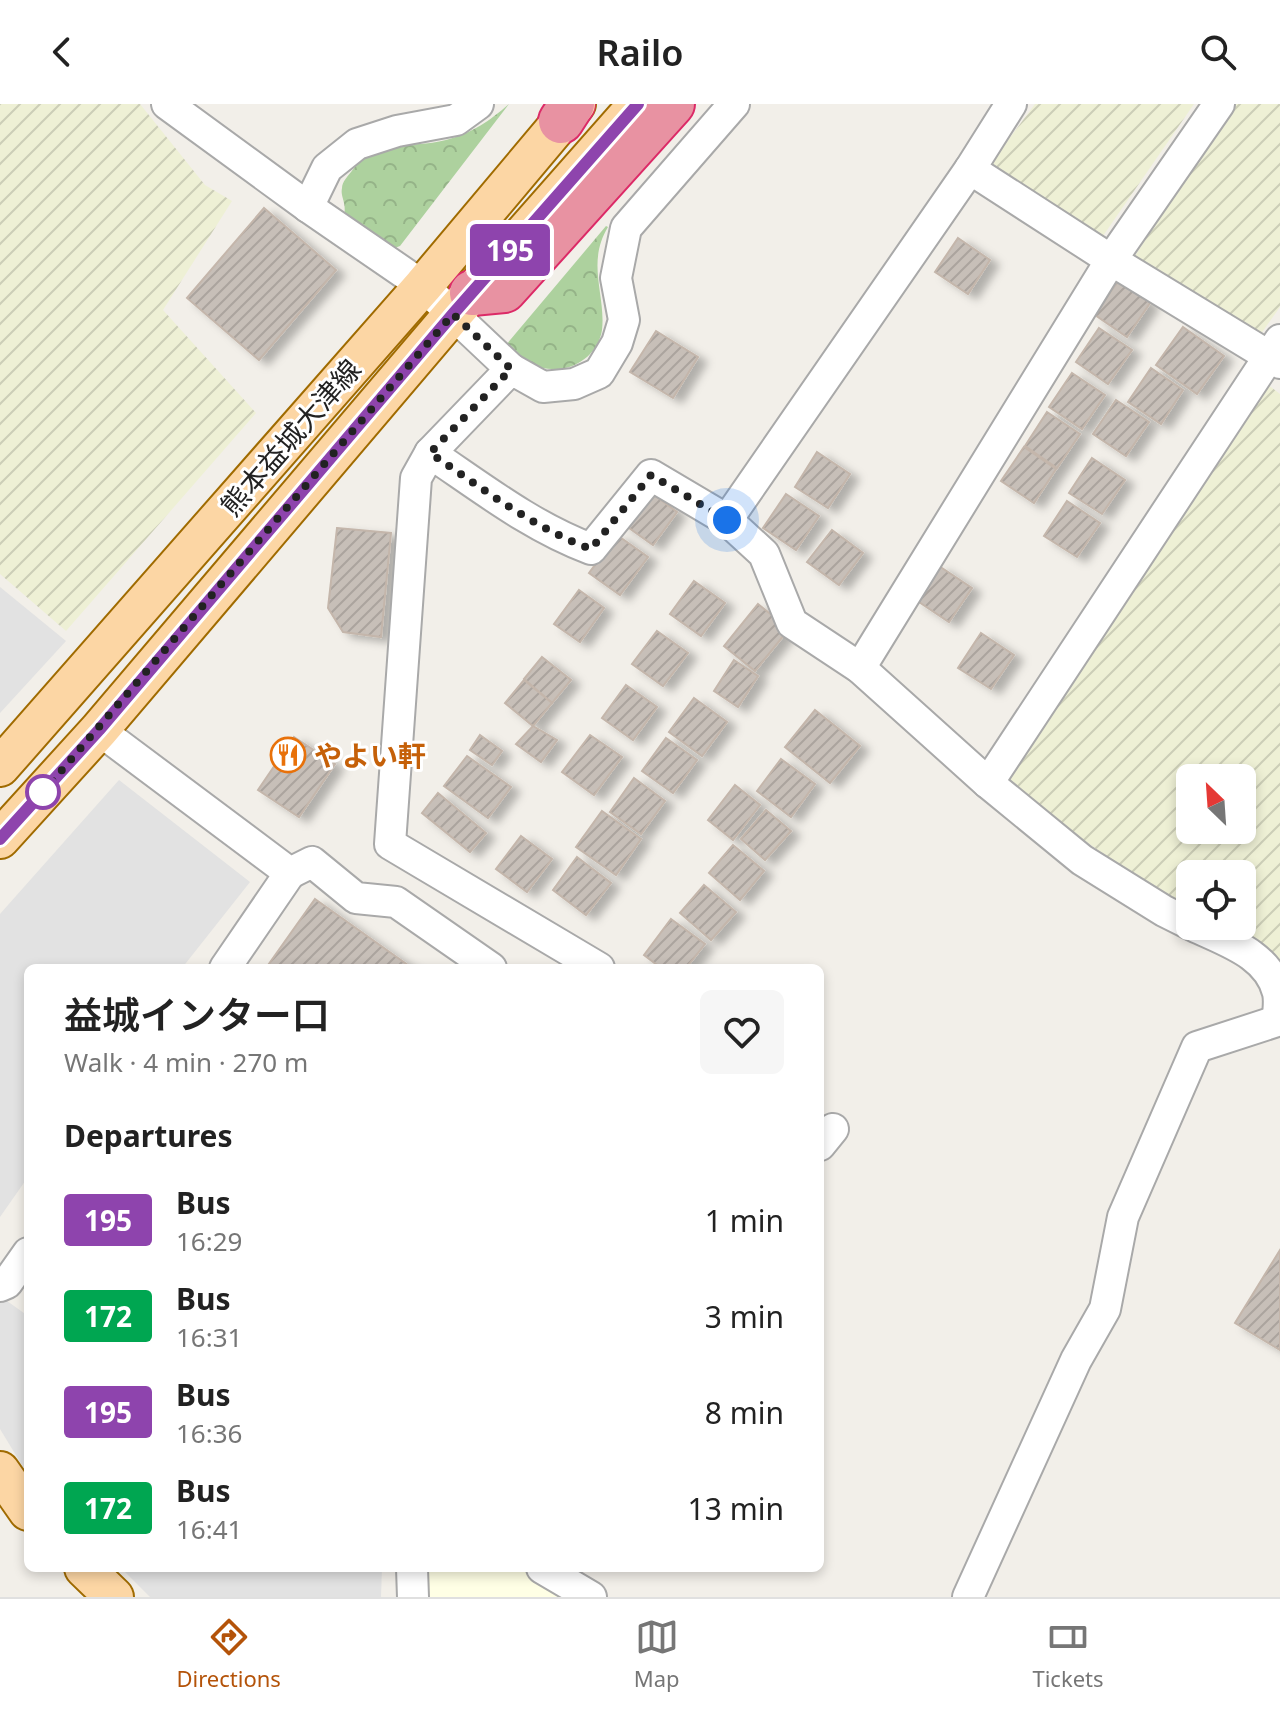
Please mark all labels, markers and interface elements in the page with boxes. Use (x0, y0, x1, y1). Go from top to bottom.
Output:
text: Railo (597, 28, 683, 77)
icon: back (40, 30, 84, 74)
icon: search (1196, 30, 1240, 74)
line badge: 195 (464, 224, 556, 276)
text: 195 (486, 231, 534, 269)
street label: 熊本益城大津線 (211, 351, 369, 523)
your location (707, 500, 747, 540)
restaurant icon: やよい軒 (269, 736, 307, 774)
place label: やよい軒 (314, 736, 426, 774)
north arrow (1176, 764, 1256, 844)
map controls (1176, 764, 1256, 940)
unlabelled marker (26, 775, 60, 809)
button: locate (1176, 860, 1256, 940)
text: 益城インター口 (64, 988, 330, 1040)
button: heart (700, 990, 784, 1074)
text: Walk · 4 min · 270 m (64, 1044, 308, 1080)
text: Departures (64, 1115, 233, 1156)
text: Bus (176, 1182, 231, 1223)
text: 1 min (705, 1200, 784, 1241)
text: 195 (84, 1201, 132, 1239)
text: 16:29 (176, 1223, 242, 1259)
text: Bus (176, 1278, 231, 1319)
text: 3 min (705, 1296, 784, 1337)
text: 172 (84, 1297, 132, 1335)
text: 16:31 (176, 1319, 242, 1355)
text: Bus (176, 1374, 231, 1415)
text: 8 min (705, 1392, 784, 1433)
text: 195 (84, 1393, 132, 1431)
text: 16:36 (176, 1415, 242, 1451)
text: Bus (176, 1470, 231, 1511)
text: 13 min (688, 1488, 784, 1529)
text: 172 (84, 1489, 132, 1527)
text: 16:41 (176, 1511, 242, 1547)
tab: Directions (176, 1615, 281, 1693)
tab: Map (634, 1615, 680, 1693)
tab: Tickets (1032, 1615, 1104, 1693)

